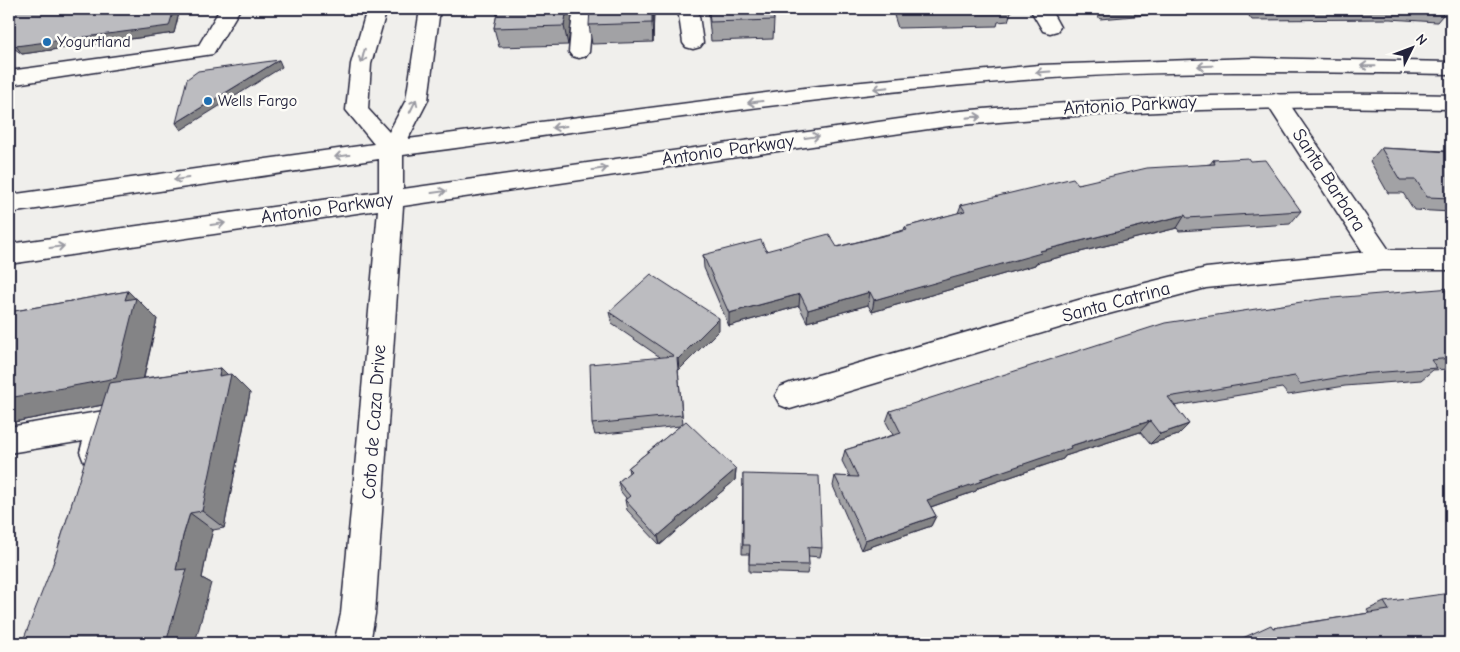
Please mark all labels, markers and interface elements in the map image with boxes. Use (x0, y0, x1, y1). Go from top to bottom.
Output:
north arrow (1388, 22, 1438, 72)
text: N (1412, 31, 1431, 49)
place label: Yogurtland (57, 33, 131, 51)
marker: Yogurtland (41, 36, 53, 48)
one-way arrow (358, 47, 367, 63)
one-way arrow (1197, 61, 1213, 70)
one-way arrow (1360, 61, 1376, 71)
one-way arrow (1035, 68, 1051, 77)
one-way arrow (873, 83, 889, 92)
street label: Antonio Parkway (1063, 90, 1198, 119)
place label: Wells Fargo (218, 92, 297, 110)
marker: Wells Fargo (202, 95, 214, 107)
one-way arrow (747, 97, 763, 107)
one-way arrow (409, 99, 418, 114)
one-way arrow (965, 112, 981, 122)
one-way arrow (551, 123, 567, 133)
street label: Santa Barbara (1288, 125, 1370, 235)
street label: Antonio Parkway (660, 130, 796, 170)
one-way arrow (804, 132, 820, 142)
one-way arrow (335, 151, 351, 161)
one-way arrow (591, 163, 607, 173)
one-way arrow (174, 174, 190, 184)
one-way arrow (431, 187, 447, 197)
street label: Antonio Parkway (259, 188, 395, 228)
one-way arrow (209, 219, 225, 229)
one-way arrow (49, 242, 65, 252)
street label: Santa Catrina (1060, 277, 1172, 327)
street label: Coto de Caza Drive (358, 344, 390, 500)

